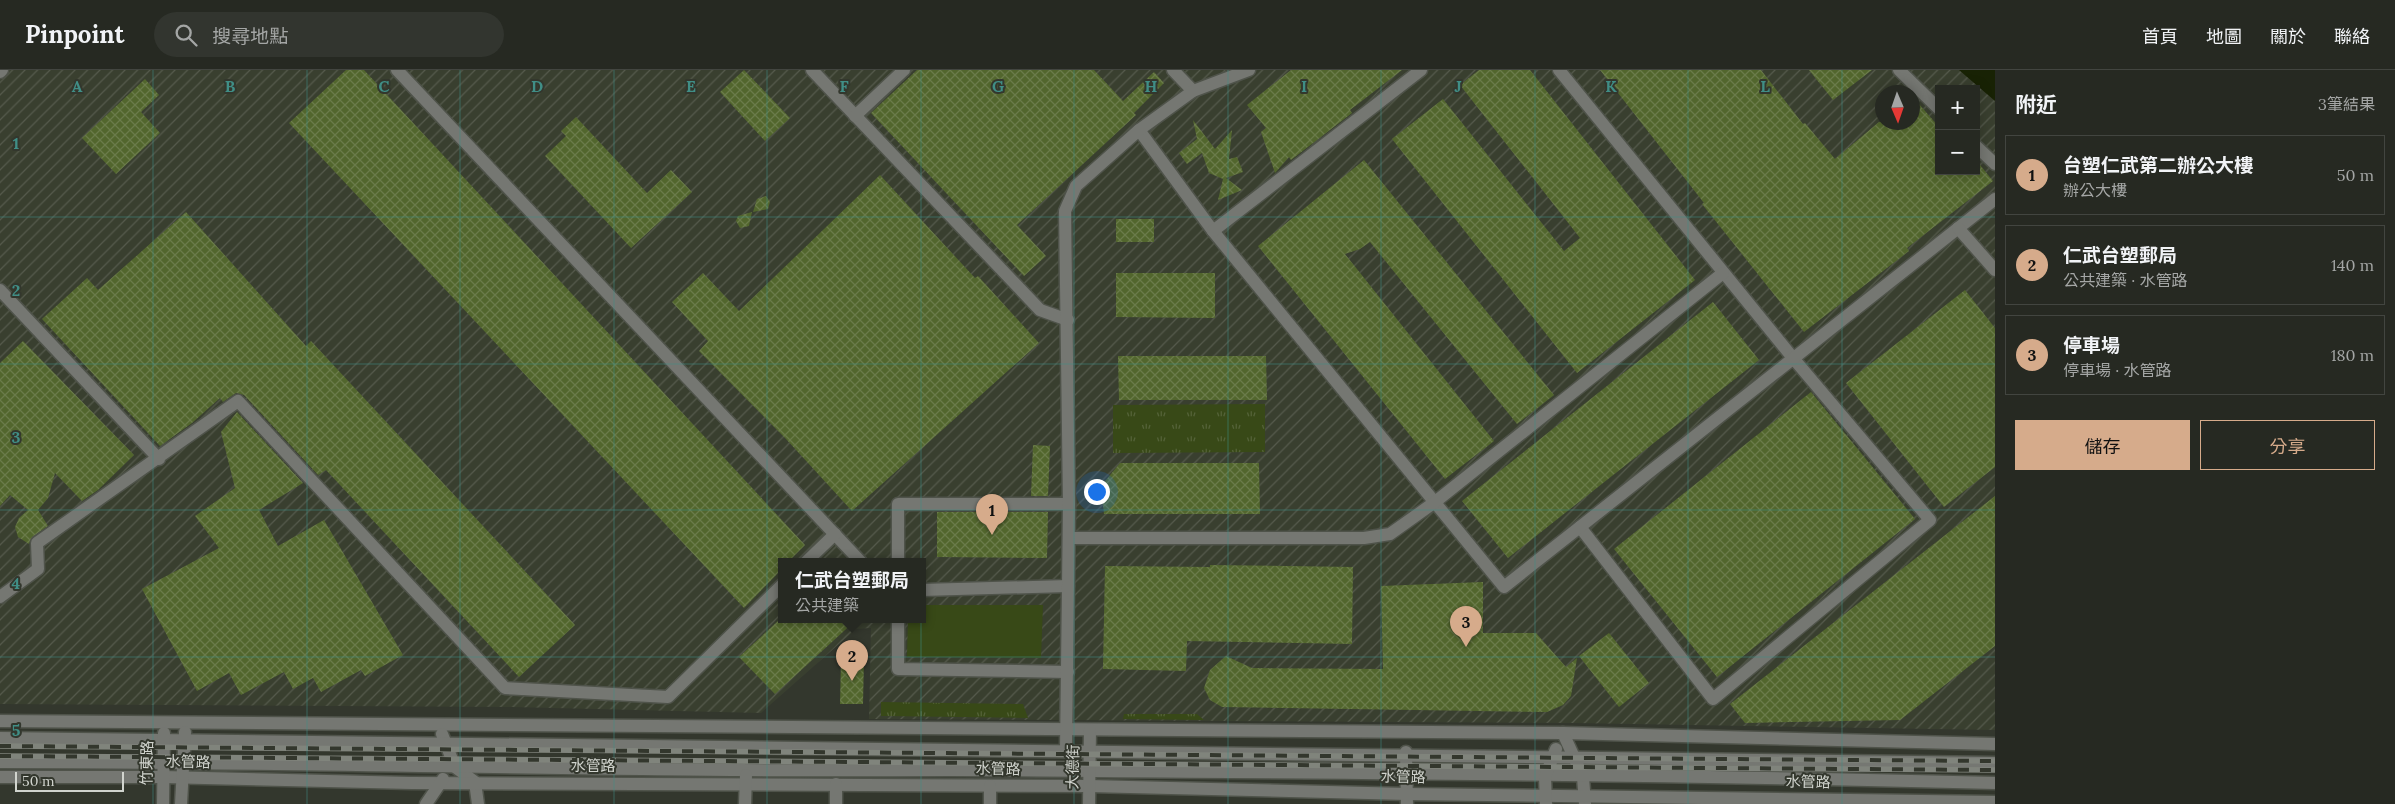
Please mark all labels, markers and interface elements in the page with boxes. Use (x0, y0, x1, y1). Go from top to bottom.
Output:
search box (154, 12, 504, 57)
text: Pinpoint (25, 19, 124, 50)
icon: search (172, 21, 200, 49)
text: 搜尋地點 (212, 24, 288, 48)
text: 首頁 (2142, 25, 2178, 48)
text: 地圖 (2206, 25, 2242, 48)
text: 關於 (2270, 25, 2306, 48)
text: 聯絡 (2334, 25, 2370, 48)
text: A (72, 76, 83, 96)
text: B (225, 76, 236, 96)
text: C (378, 76, 390, 96)
text: D (531, 76, 543, 96)
text: E (686, 76, 696, 96)
text: F (839, 76, 849, 96)
text: G (992, 76, 1004, 96)
text: H (1145, 76, 1158, 96)
text: I (1301, 76, 1307, 96)
text: J (1454, 76, 1462, 96)
text: K (1605, 76, 1617, 96)
text: L (1760, 76, 1770, 96)
north arrow (1875, 85, 1920, 130)
map controls (1935, 85, 1980, 175)
button: + (1935, 85, 1980, 130)
text: 附近 (2015, 91, 2057, 118)
text: 3筆結果 (2318, 94, 2375, 114)
button: − (1935, 130, 1980, 175)
text: 1 (13, 133, 19, 153)
text: 台塑仁武第二辦公大樓 (2063, 153, 2253, 177)
text: 1 (2029, 165, 2035, 185)
text: 50 m (2337, 165, 2374, 185)
text: 辦公大樓 (2063, 180, 2127, 200)
text: 仁武台塑郵局 (2063, 243, 2177, 267)
text: 2 (2028, 255, 2036, 275)
text: 140 m (2331, 255, 2374, 275)
text: 公共建築 · 水管路 (2063, 270, 2187, 290)
text: 2 (12, 280, 20, 300)
text: 停車場 (2063, 333, 2120, 357)
text: 3 (2028, 345, 2036, 365)
text: 180 m (2331, 345, 2374, 365)
text: 停車場 · 水管路 (2063, 360, 2171, 380)
button: 儲存 (2015, 420, 2190, 470)
button: 分享 (2200, 420, 2375, 470)
text: 3 (12, 427, 21, 447)
your location (1084, 479, 1110, 505)
pin: 1 (976, 494, 1008, 535)
popup (778, 558, 926, 623)
text: 仁武台塑郵局 (795, 568, 909, 592)
text: 4 (12, 573, 21, 593)
text: 公共建築 (795, 595, 859, 615)
pin: 3 (1450, 606, 1482, 647)
pin: 2 (836, 640, 868, 681)
text: 5 (12, 720, 21, 740)
street label: 竹東路 (137, 740, 156, 786)
street label: 大德街 (1063, 744, 1082, 790)
street label: 水管路 (165, 752, 211, 771)
street label: 水管路 (570, 756, 616, 775)
street label: 水管路 (975, 759, 1021, 778)
street label: 水管路 (1380, 767, 1426, 786)
scale bar (15, 769, 124, 792)
text: 50 m (22, 772, 55, 790)
street label: 水管路 (1785, 772, 1831, 791)

